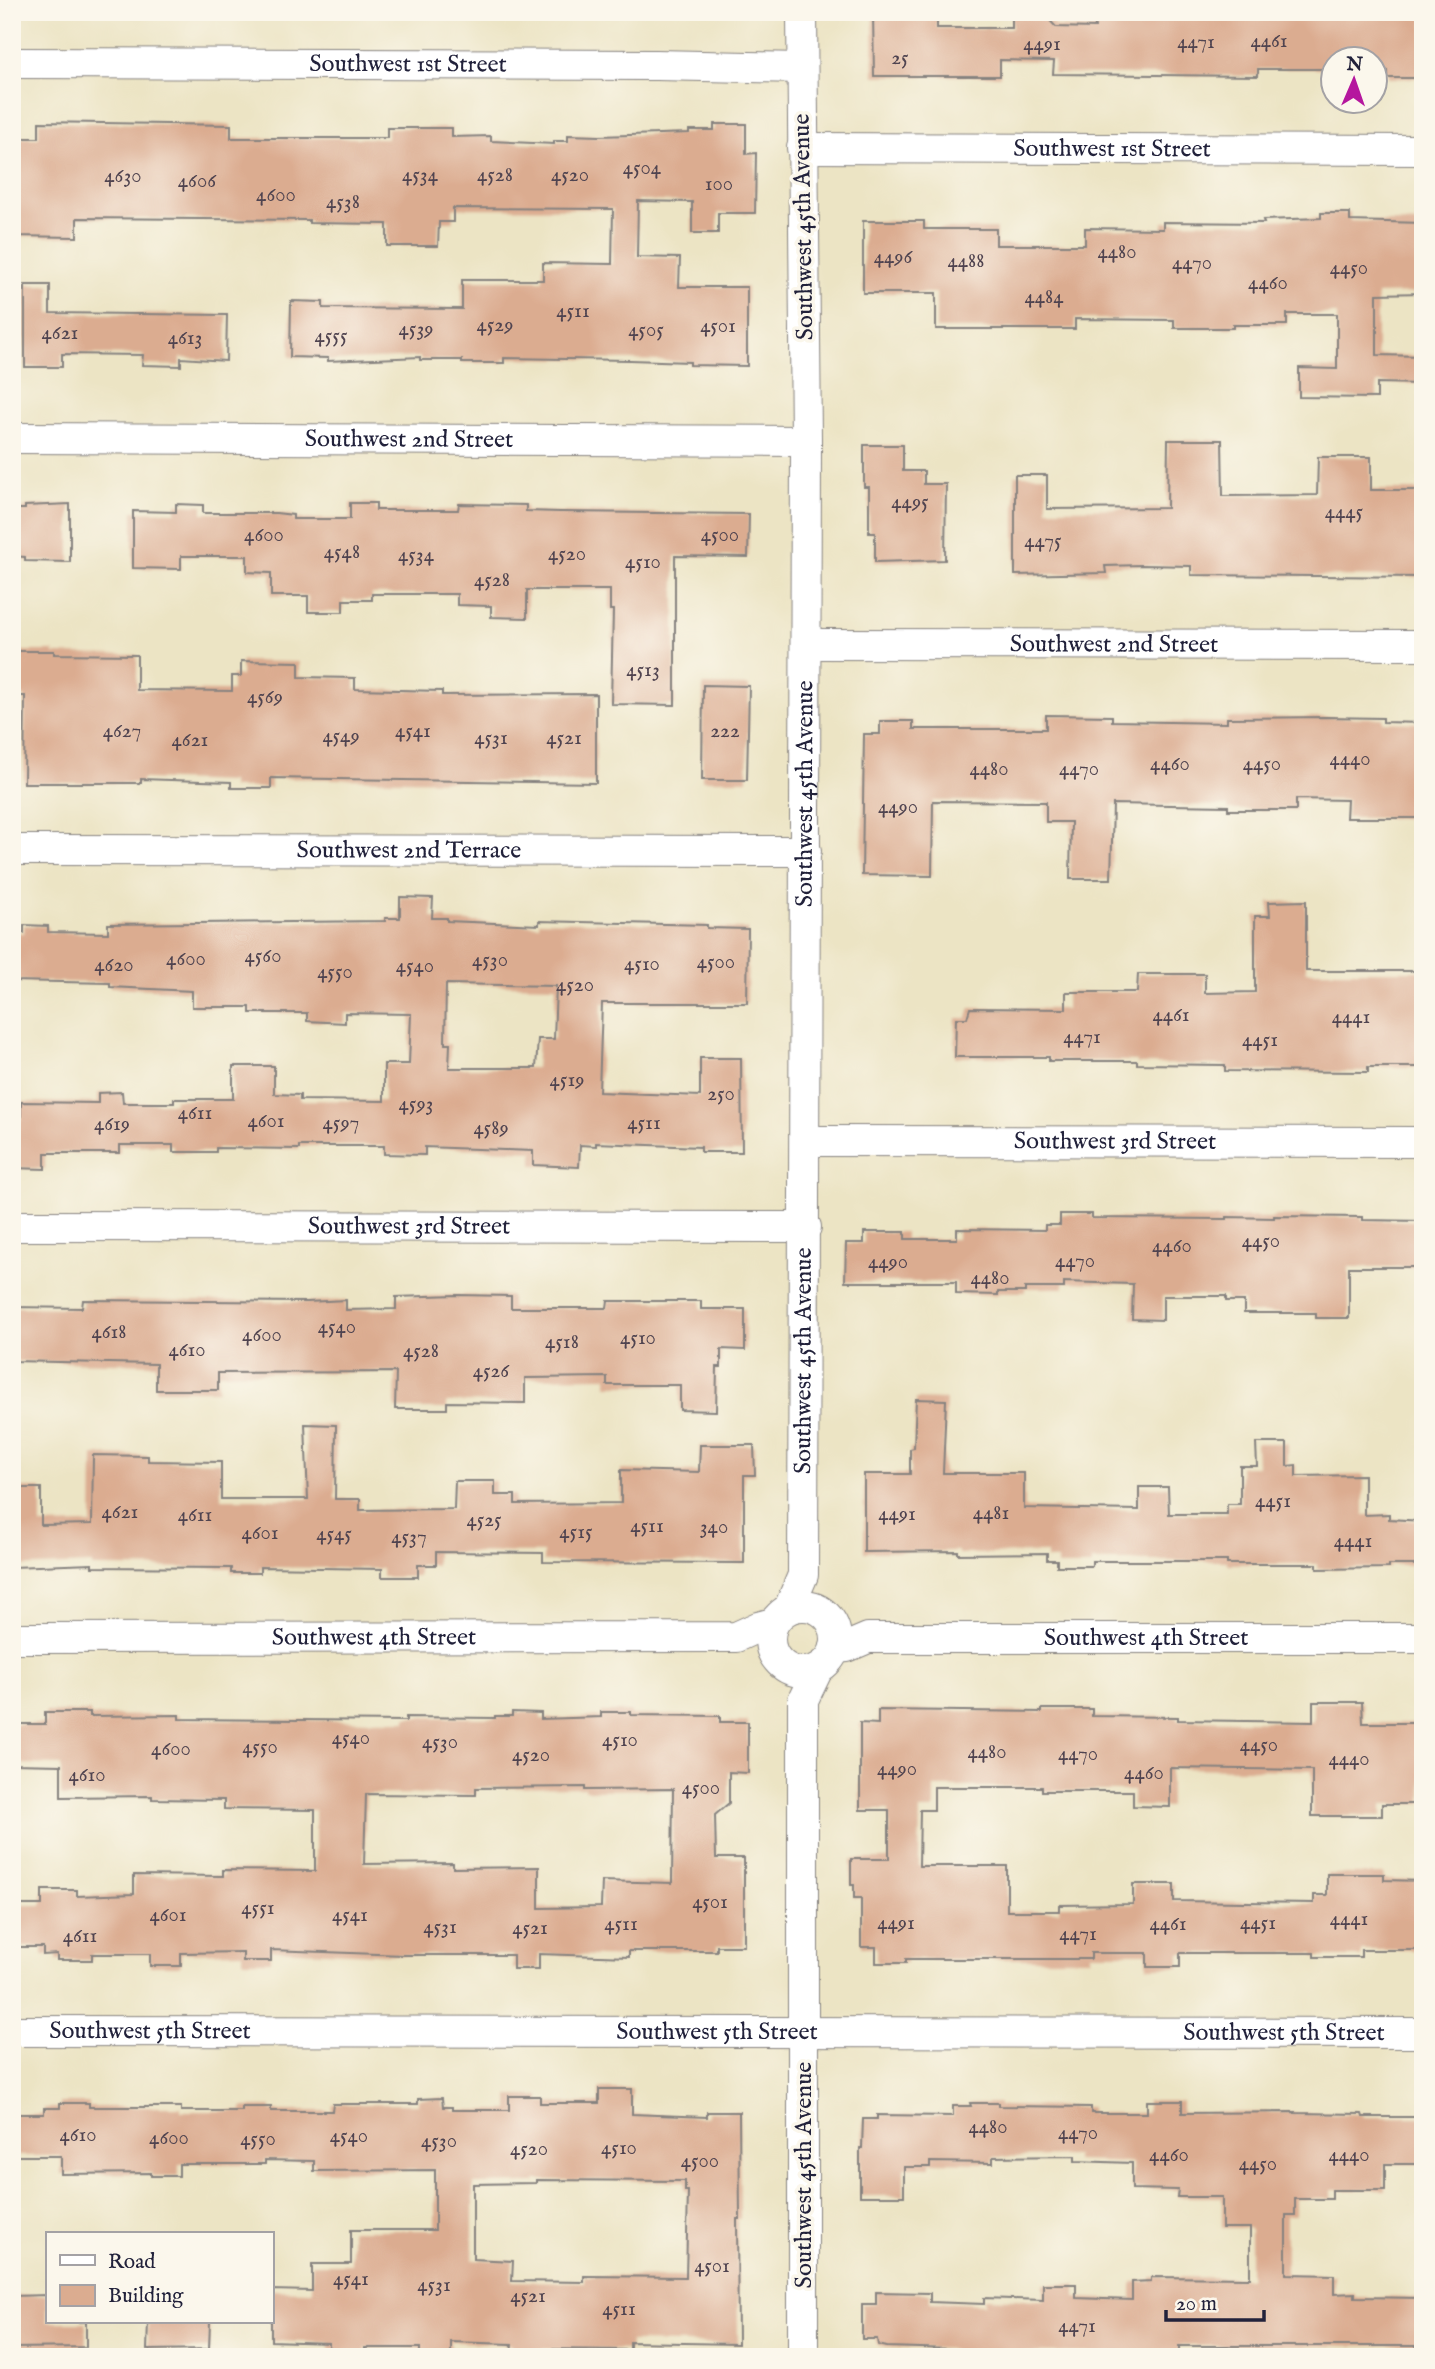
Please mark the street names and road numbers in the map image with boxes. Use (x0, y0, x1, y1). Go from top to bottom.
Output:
street label: Southwest 1st Street (309, 48, 507, 80)
street label: Southwest 45th Avenue (787, 113, 821, 341)
street label: Southwest 1st Street (1013, 133, 1211, 165)
street label: Southwest 2nd Street (305, 424, 513, 455)
street label: Southwest 2nd Street (1010, 629, 1218, 660)
street label: Southwest 45th Avenue (789, 680, 821, 907)
street label: Southwest 2nd Terrace (297, 835, 521, 866)
street label: Southwest 3rd Street (1014, 1126, 1216, 1157)
street label: Southwest 3rd Street (308, 1211, 510, 1242)
street label: Southwest 45th Avenue (788, 1247, 819, 1474)
street label: Southwest 4th Street (272, 1622, 476, 1653)
street label: Southwest 4th Street (1044, 1623, 1248, 1654)
street label: Southwest 5th Street (49, 2016, 251, 2047)
street label: Southwest 5th Street (616, 2016, 818, 2048)
street label: Southwest 5th Street (1183, 2017, 1385, 2048)
street label: Southwest 45th Avenue (789, 2062, 820, 2288)

